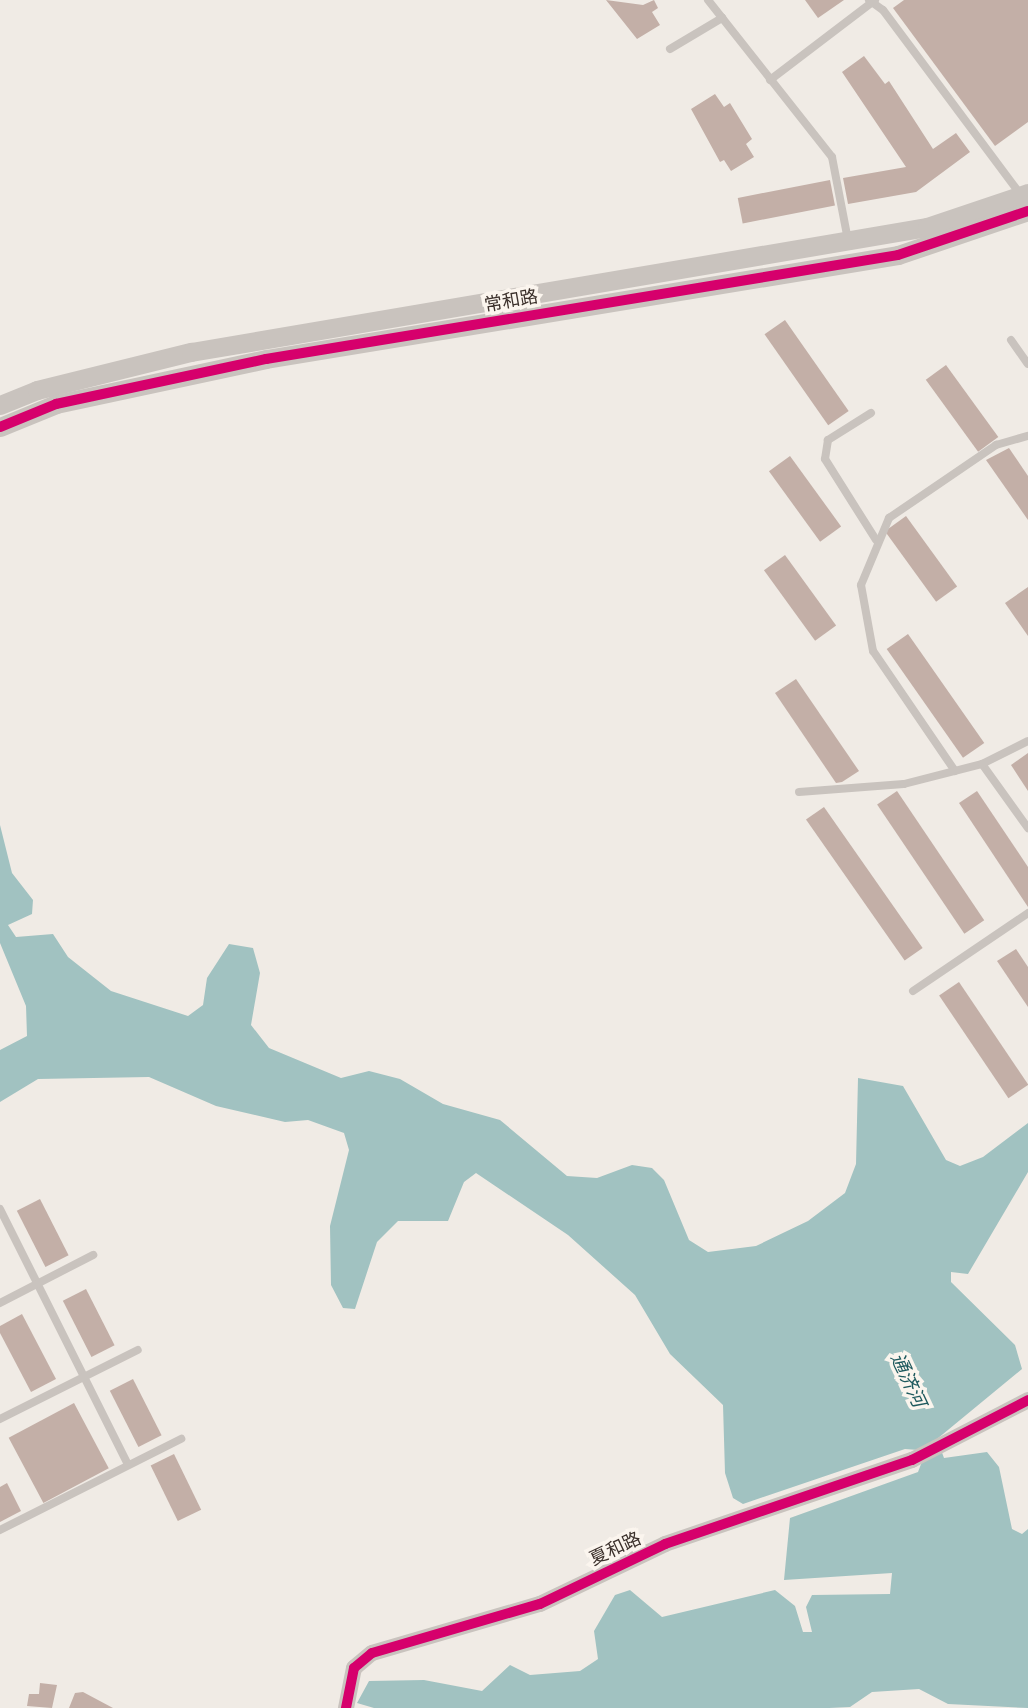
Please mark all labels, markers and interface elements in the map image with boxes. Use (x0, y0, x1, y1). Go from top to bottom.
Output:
street label: 常和路 (483, 285, 539, 315)
water label: 通济河 (886, 1349, 930, 1411)
street label: 夏和路 (586, 1527, 644, 1569)

